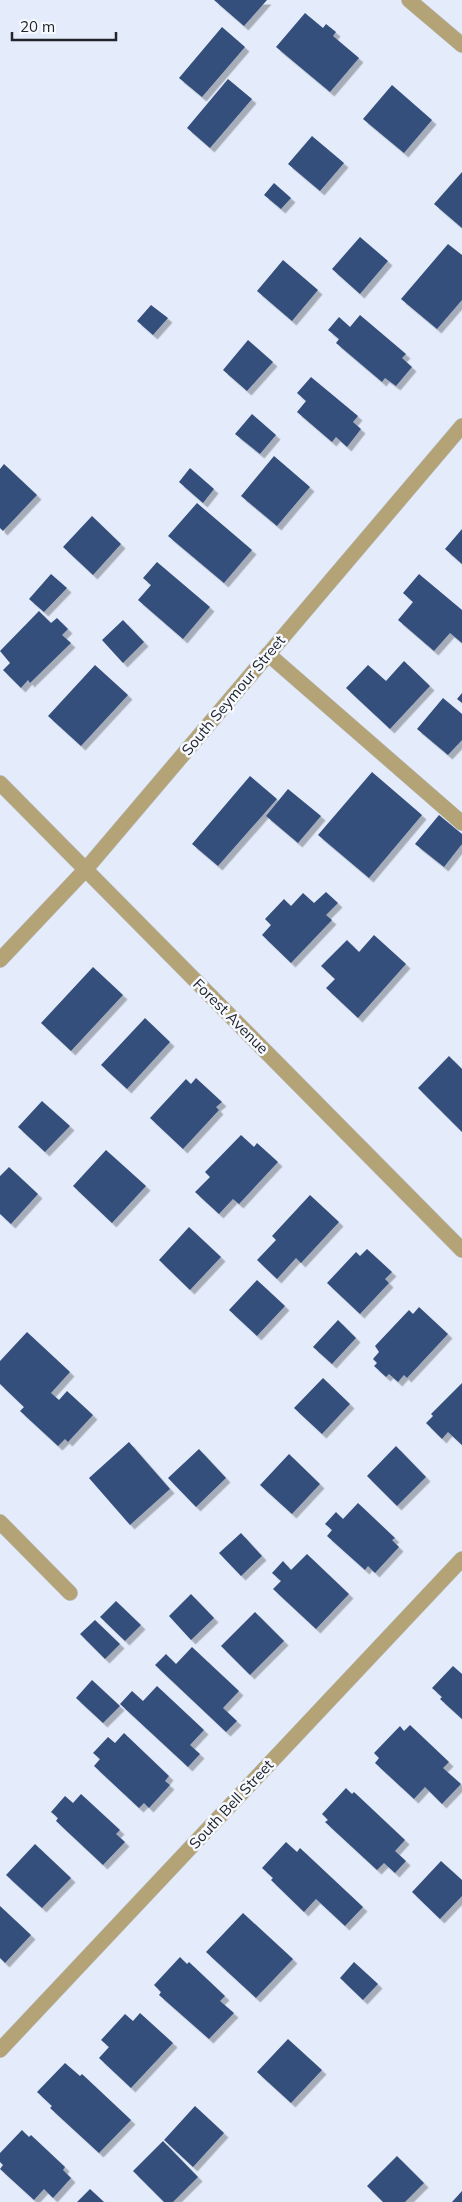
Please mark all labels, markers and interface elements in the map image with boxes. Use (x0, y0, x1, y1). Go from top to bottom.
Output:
scale bar (12, 10, 116, 42)
text: 20 m (20, 17, 55, 36)
street label: South Seymour Street (177, 631, 289, 759)
street label: Forest Avenue (189, 974, 273, 1058)
street label: South Bell Street (185, 1755, 277, 1853)

